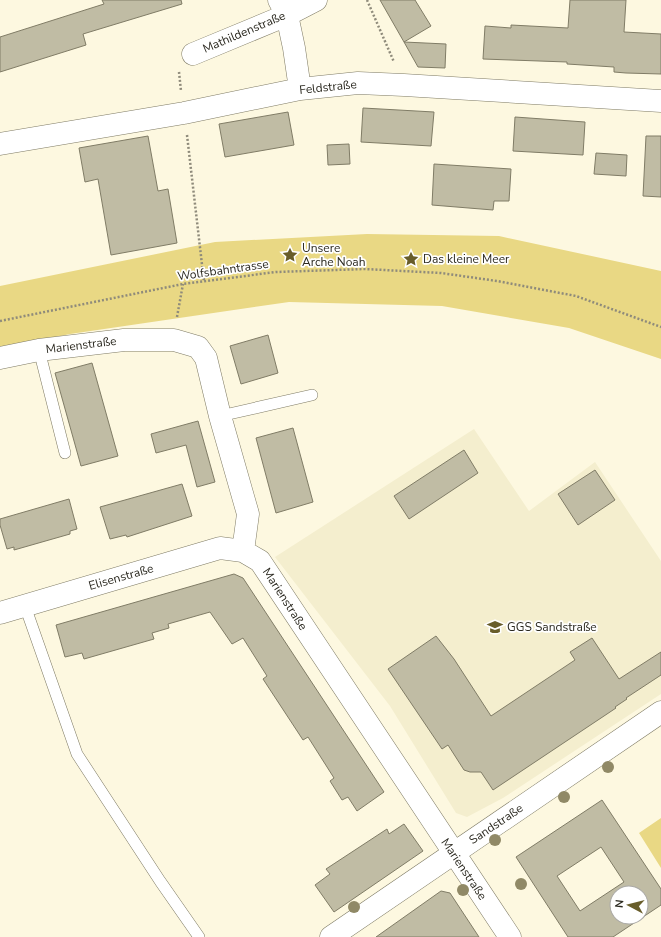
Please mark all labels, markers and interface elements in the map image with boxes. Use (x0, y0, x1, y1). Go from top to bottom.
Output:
street label: Mathildenstraße (200, 7, 288, 57)
street label: Feldstraße (299, 76, 357, 98)
place label: Unsere Arche Noah (302, 240, 366, 270)
place icon: Unsere Arche Noah (281, 246, 299, 264)
place icon: Das kleine Meer (402, 250, 420, 268)
place label: Das kleine Meer (423, 251, 510, 267)
street label: Wolfsbahntrasse (176, 256, 270, 284)
street label: Marienstraße (45, 333, 117, 357)
street label: Elisenstraße (87, 560, 155, 594)
street label: Marienstraße (259, 565, 311, 633)
school or university icon: GGS Sandstraße (486, 618, 504, 636)
place label: GGS Sandstraße (507, 619, 597, 635)
street label: Sandstraße (466, 800, 526, 848)
street label: Marienstraße (437, 835, 491, 903)
north arrow (609, 885, 649, 925)
text: N (612, 899, 628, 909)

